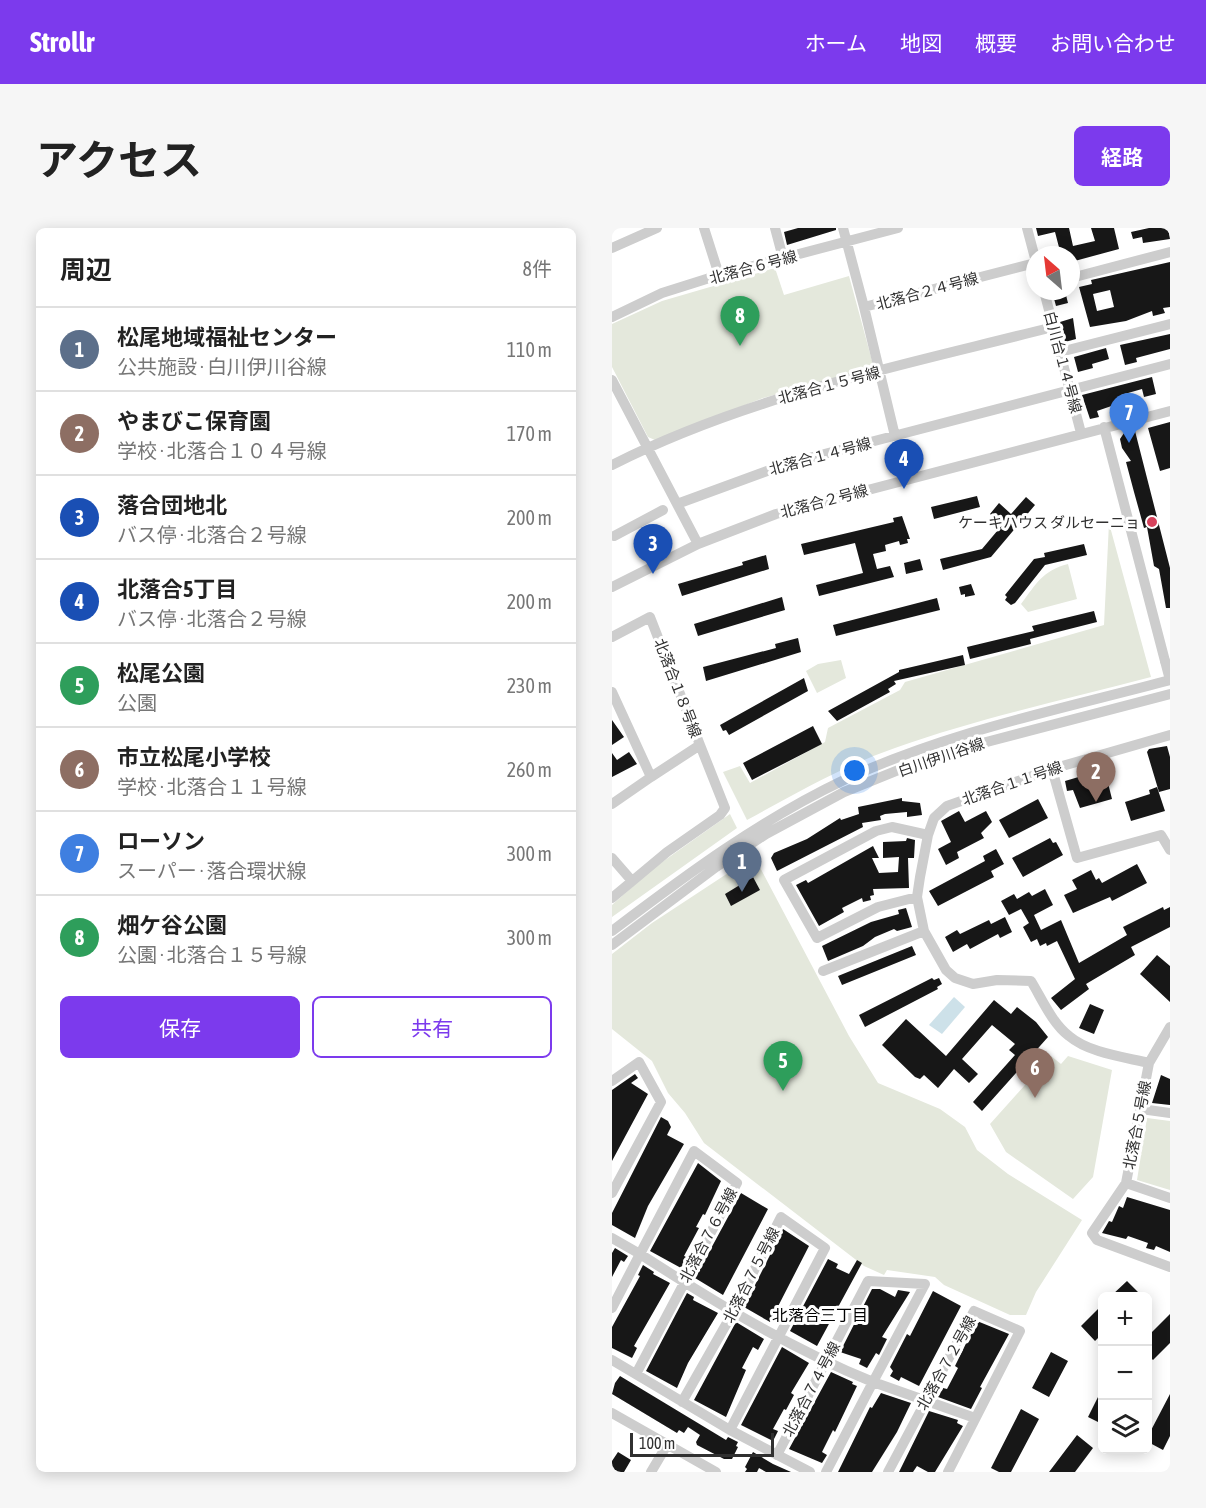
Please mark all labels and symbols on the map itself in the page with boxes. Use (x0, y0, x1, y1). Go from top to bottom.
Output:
north arrow (1026, 246, 1080, 300)
street label: 北落合６号線 (707, 247, 799, 287)
street label: 北落合２４号線 (874, 269, 980, 313)
pin: 8 (720, 296, 760, 346)
street label: 白川台１４号線 (1041, 309, 1085, 415)
street label: 北落合１５号線 (776, 363, 882, 407)
pin: 7 (1110, 394, 1148, 443)
street label: 北落合１４号線 (767, 434, 873, 478)
pin: 4 (884, 440, 924, 489)
street label: 北落合２号線 (778, 481, 870, 521)
place label: ケーキハウス ダルセーニョ (958, 514, 1140, 531)
marker: ケーキハウス ダルセーニョ (1145, 515, 1159, 529)
pin: 3 (634, 524, 672, 574)
street label: 北落合１８号線 (651, 636, 705, 740)
street label: 白川伊川谷線 (896, 734, 986, 780)
pin: 2 (1076, 752, 1116, 802)
your location (840, 756, 869, 785)
street label: 北落合１１号線 (960, 758, 1064, 808)
pin: 1 (722, 842, 762, 892)
pin: 5 (764, 1042, 802, 1091)
pin: 6 (1016, 1048, 1054, 1098)
street label: 北落合５号線 (1120, 1079, 1154, 1171)
street label: 北落合７６号線 (676, 1185, 740, 1285)
street label: 北落合７５号線 (720, 1224, 782, 1326)
district label: 北落合三丁目 (772, 1306, 868, 1324)
street label: 北落合７２号線 (913, 1313, 979, 1413)
street label: 北落合７４号線 (779, 1339, 843, 1439)
scale bar (630, 1430, 774, 1458)

